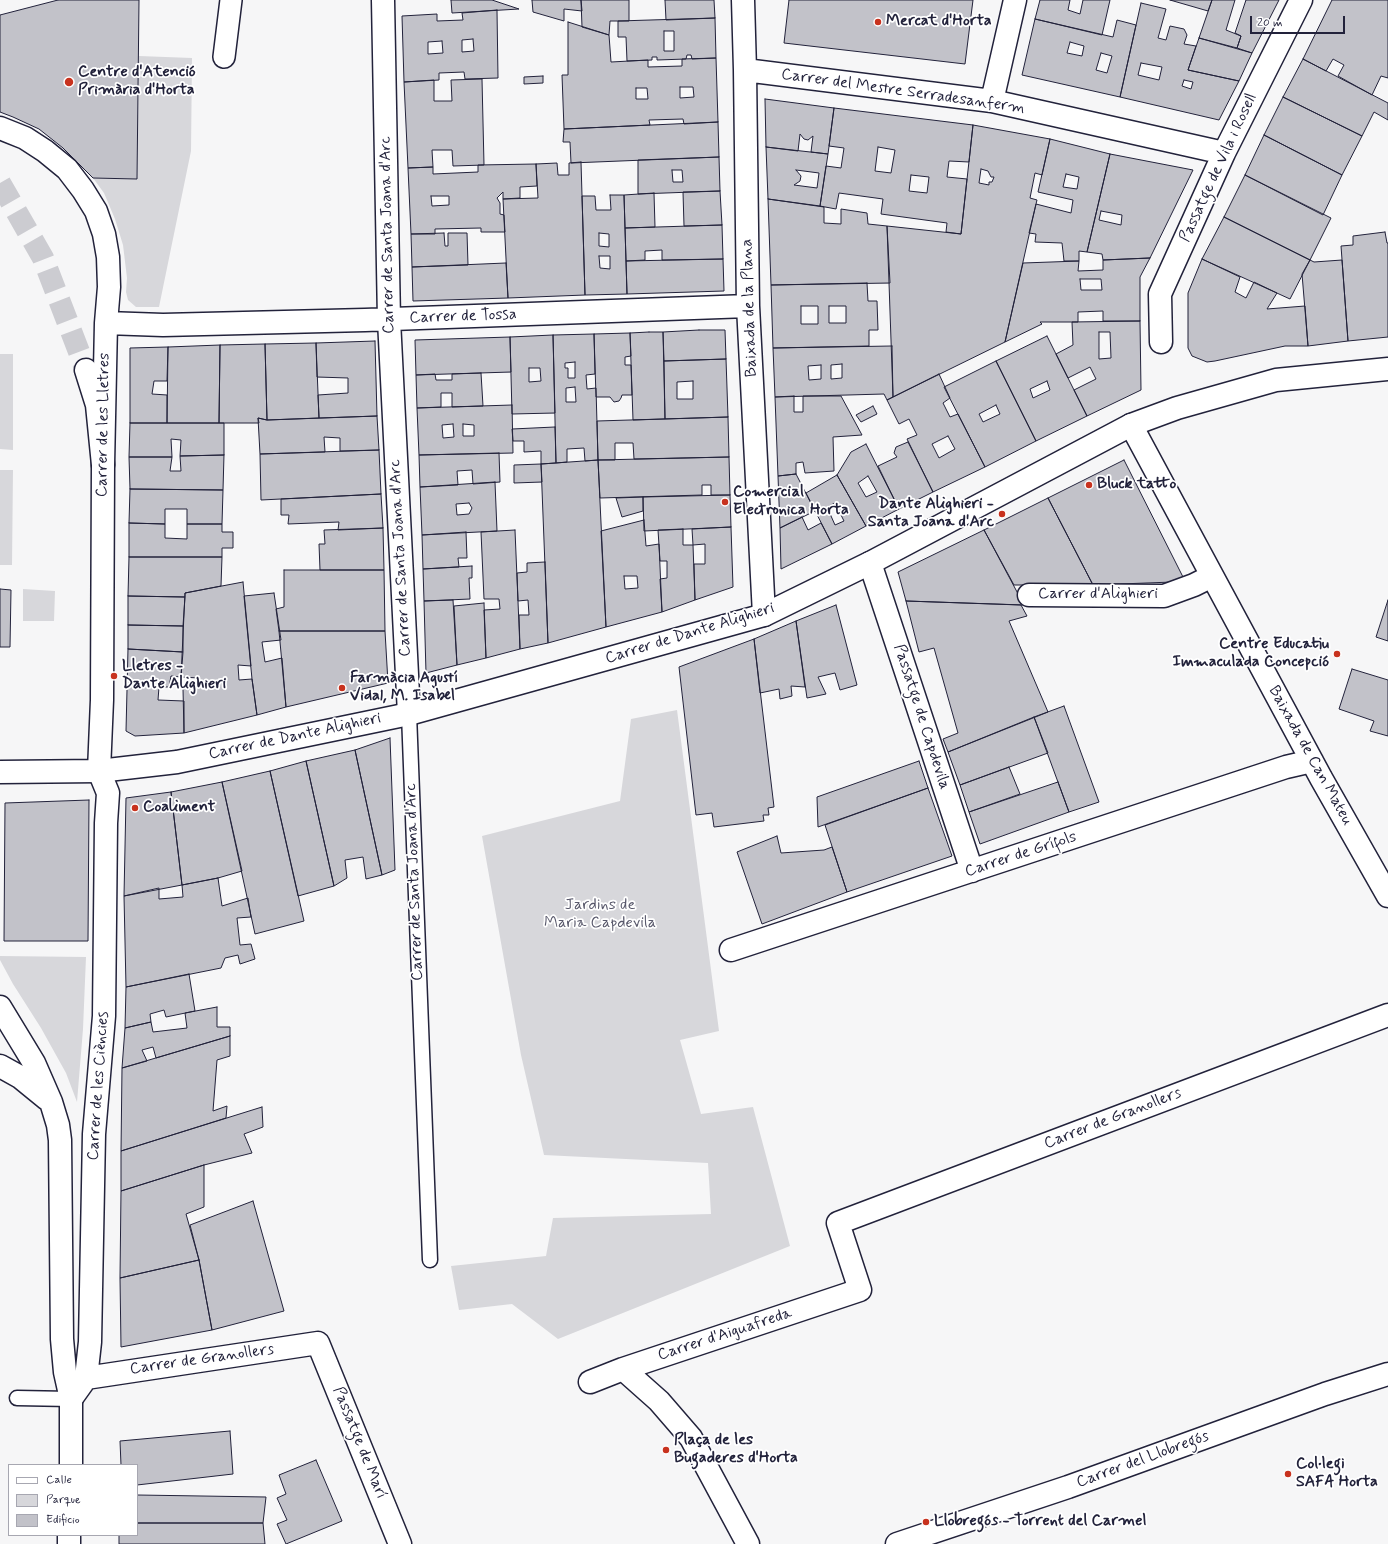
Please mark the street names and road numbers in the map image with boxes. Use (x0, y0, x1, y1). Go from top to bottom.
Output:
street label: Carrer del Mestre Serradesanferm (780, 65, 1026, 119)
street label: Passatge de Vila i Rosell (1176, 91, 1262, 245)
street label: Carrer de Santa Joana d'Arc (377, 136, 399, 334)
street label: Baixada de la Plana (738, 239, 762, 377)
street label: Carrer de Tossa (409, 306, 517, 328)
street label: Carrer de les Lletres (93, 353, 115, 497)
street label: Carrer de Santa Joana d'Arc (386, 459, 416, 657)
street label: Carrer d'Alighieri (1038, 585, 1158, 605)
street label: Carrer de Dante Alighieri (603, 599, 777, 669)
street label: Passatge de Capdevila (888, 642, 954, 792)
street label: Baixada de Can Mateu (1264, 683, 1356, 829)
street label: Carrer de Dante Alighieri (207, 709, 383, 765)
street label: Carrer de Santa Joana d'Arc (402, 783, 428, 981)
street label: Carrer de Grífols (963, 828, 1079, 882)
street label: Carrer de les Ciències (84, 1011, 114, 1161)
street label: Carrer de Granollers (1042, 1084, 1184, 1154)
street label: Carrer d'Aiguafreda (655, 1304, 795, 1366)
street label: Carrer de Granollers (129, 1340, 275, 1380)
street label: Passatge de Marí (328, 1384, 390, 1502)
street label: Carrer del Llobregós (1074, 1427, 1212, 1493)

